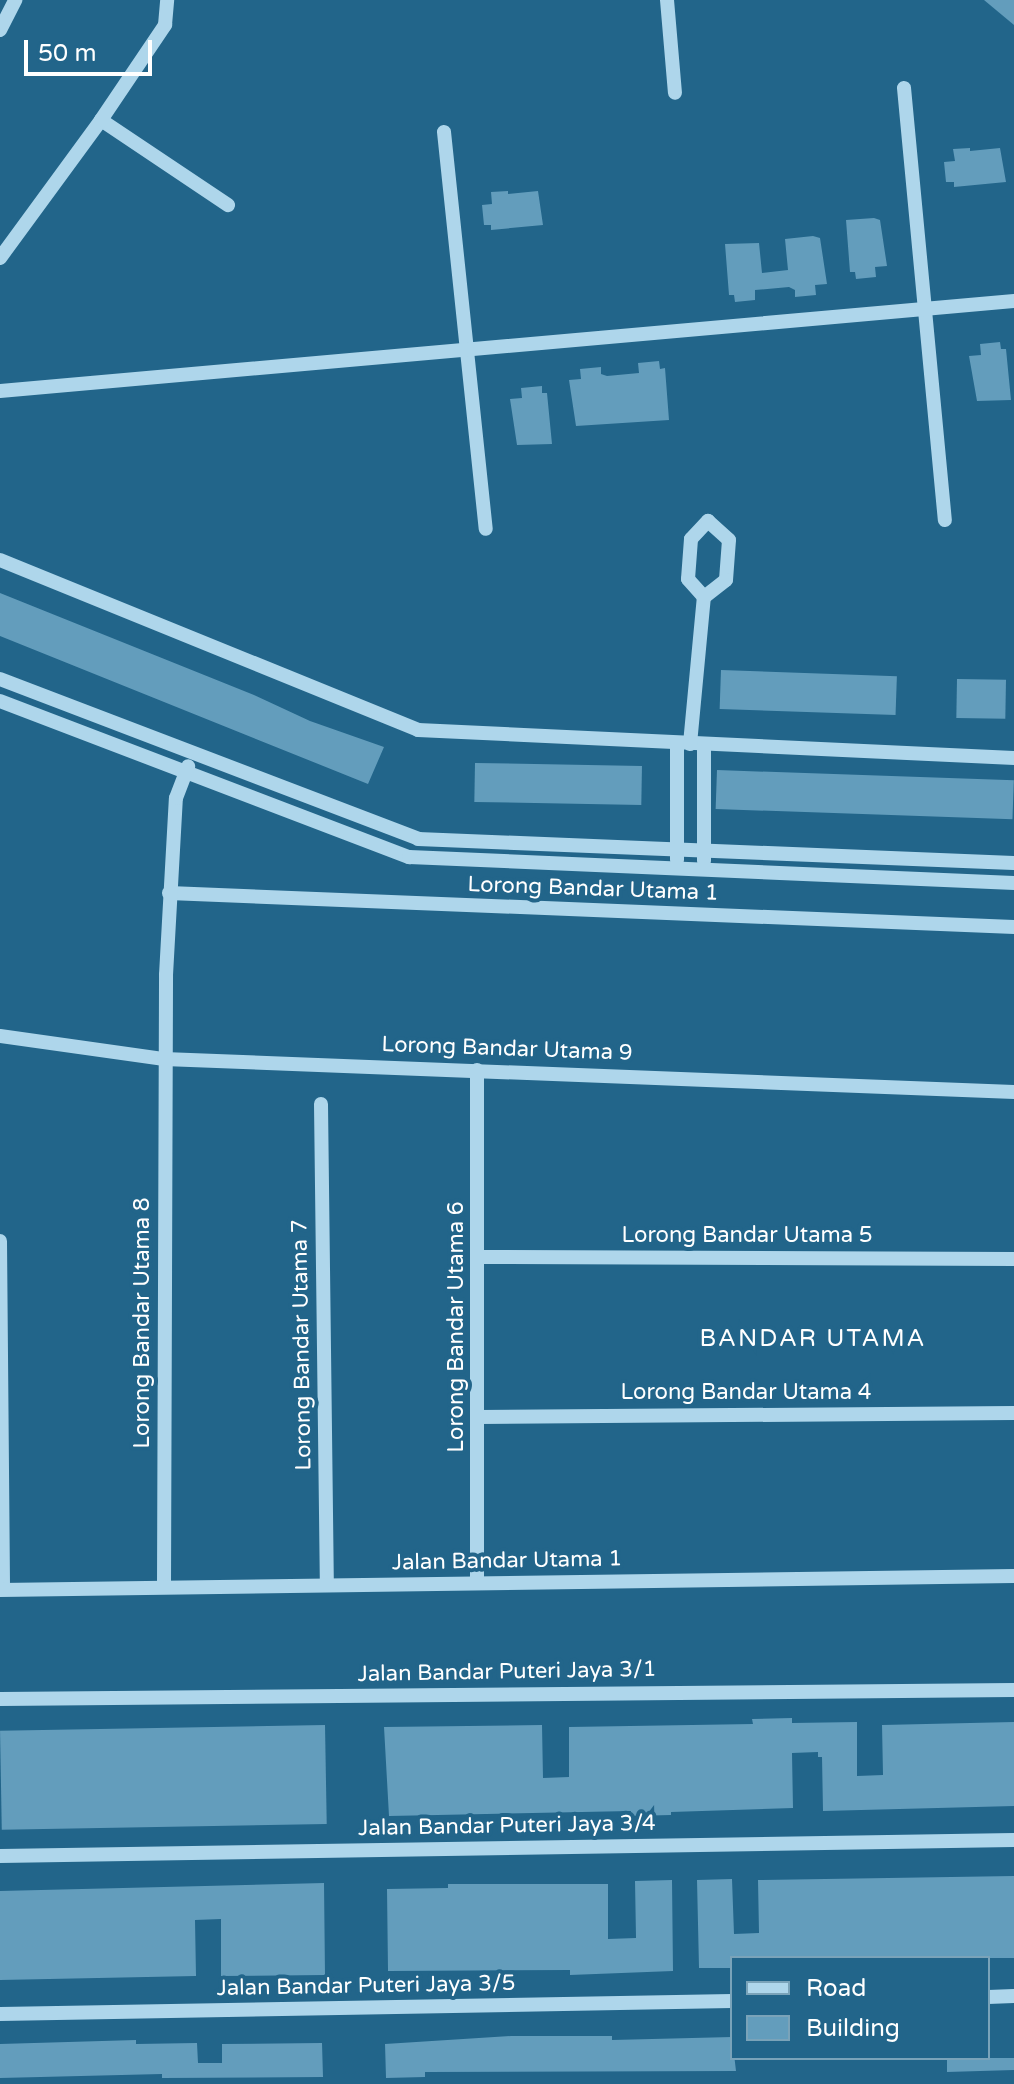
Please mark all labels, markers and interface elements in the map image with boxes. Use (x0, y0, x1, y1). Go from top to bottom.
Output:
scale bar (28, 24, 156, 74)
text: 50 m (38, 39, 96, 68)
street label: Lorong Bandar Utama 1 (467, 871, 719, 907)
street label: Lorong Bandar Utama 9 (381, 1031, 633, 1067)
street label: Lorong Bandar Utama 8 (130, 1197, 156, 1449)
street label: Lorong Bandar Utama 6 (444, 1201, 470, 1453)
street label: Lorong Bandar Utama 7 (287, 1219, 317, 1471)
street label: Lorong Bandar Utama 5 (621, 1223, 873, 1249)
district label: BANDAR UTAMA (699, 1325, 927, 1353)
street label: Lorong Bandar Utama 4 (620, 1380, 872, 1406)
street label: Jalan Bandar Utama 1 (392, 1546, 622, 1576)
street label: Jalan Bandar Puteri Jaya 3/1 (357, 1656, 657, 1688)
street label: Jalan Bandar Puteri Jaya 3/4 (358, 1810, 656, 1842)
legend (730, 1956, 990, 2060)
street label: Jalan Bandar Puteri Jaya 3/5 (216, 1970, 516, 2002)
text: Road (806, 1974, 866, 2003)
text: Building (806, 2014, 900, 2043)

